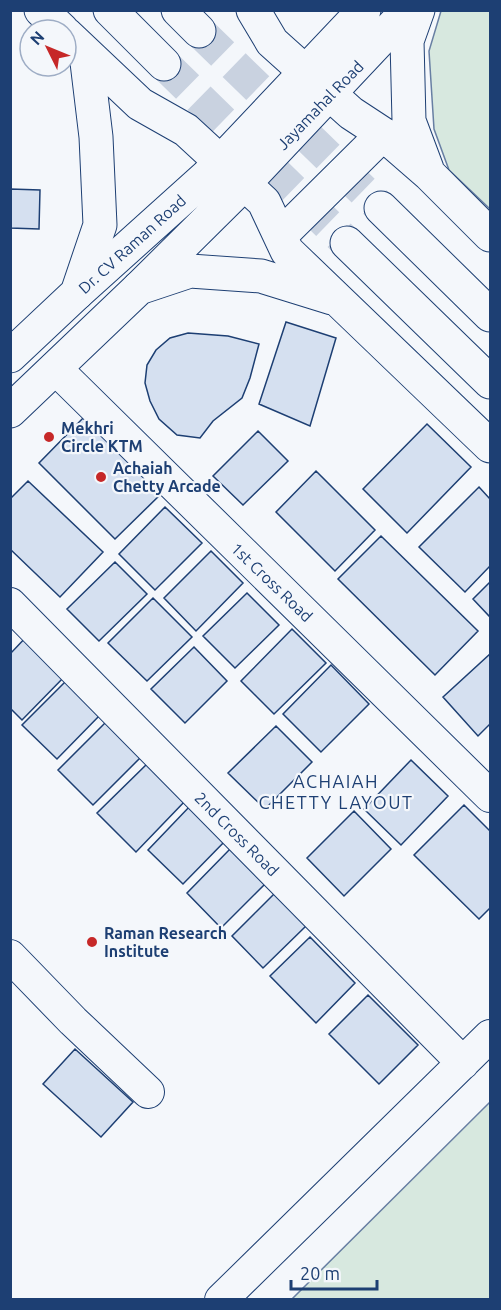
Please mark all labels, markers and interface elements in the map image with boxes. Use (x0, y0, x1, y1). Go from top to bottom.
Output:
north arrow (18, 18, 78, 78)
text: N (26, 27, 48, 48)
street label: Jayamahal Road (273, 57, 367, 153)
street label: Dr. CV Raman Road (75, 191, 189, 297)
place label: Mekhri Circle KTM (61, 419, 143, 455)
marker: Mekhri Circle KTM (42, 430, 56, 444)
place label: Achaiah Chetty Arcade (113, 459, 221, 495)
marker: Achaiah Chetty Arcade (94, 470, 108, 484)
street label: 1st Cross Road (228, 539, 316, 625)
district label: ACHAIAH CHETTY LAYOUT (259, 771, 413, 812)
street label: 2nd Cross Road (191, 788, 283, 880)
place label: Raman Research Institute (104, 924, 227, 960)
marker: Raman Research Institute (85, 935, 99, 949)
scale bar (291, 1253, 376, 1291)
text: 20 m (300, 1263, 340, 1283)

